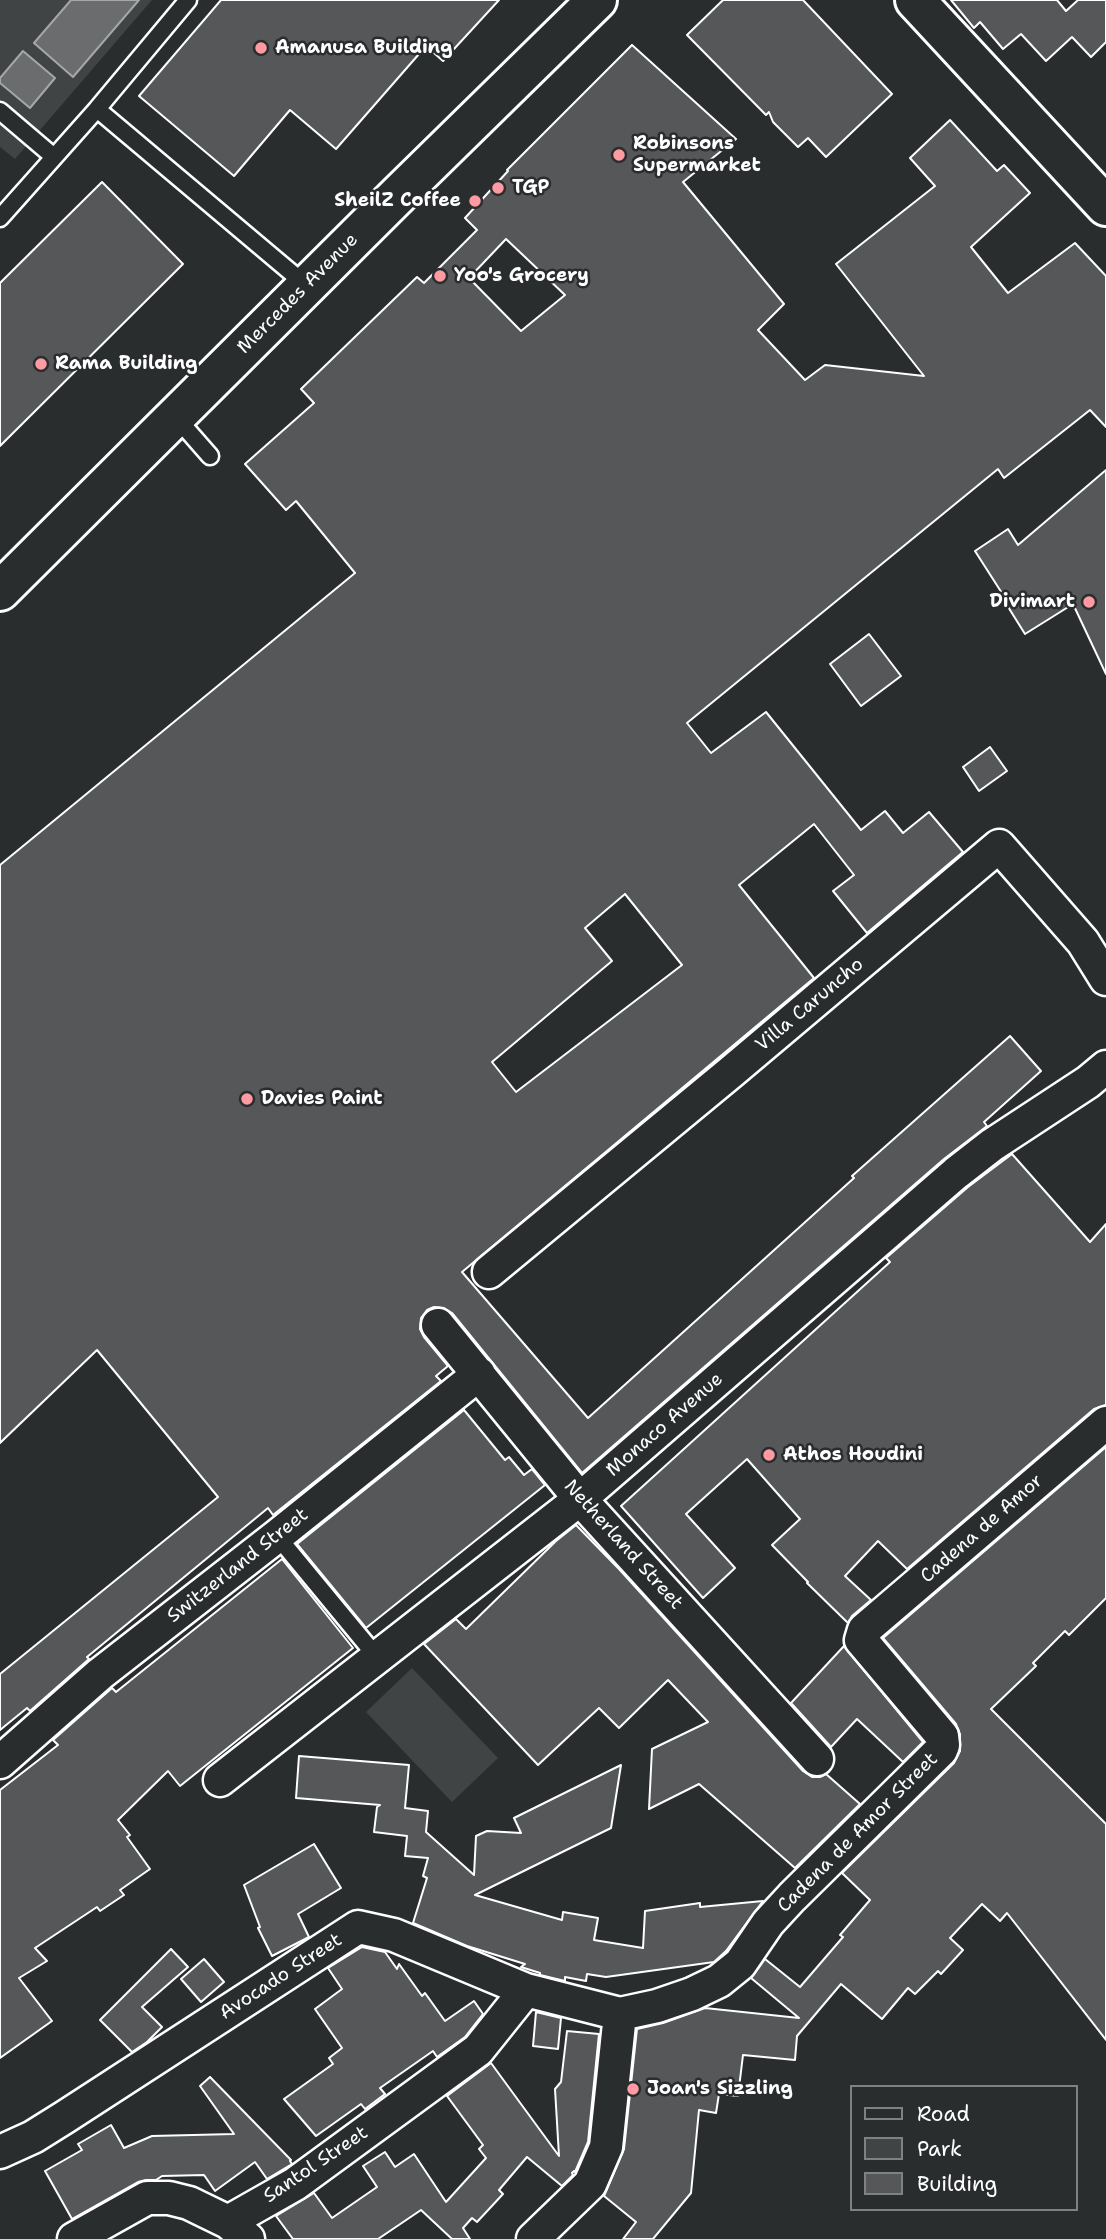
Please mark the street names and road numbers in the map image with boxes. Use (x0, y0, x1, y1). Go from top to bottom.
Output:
street label: Mercedes Avenue (233, 229, 363, 359)
street label: Villa Caruncho (751, 953, 869, 1057)
street label: Monaco Avenue (602, 1368, 728, 1482)
street label: Cadena de Amor (916, 1470, 1048, 1588)
street label: Netherland Street (559, 1475, 687, 1615)
street label: Switzerland Street (163, 1504, 313, 1628)
street label: Cadena de Amor Street (773, 1748, 943, 1918)
street label: Avocado Street (215, 1929, 347, 2025)
street label: Santol Street (260, 2122, 372, 2208)

